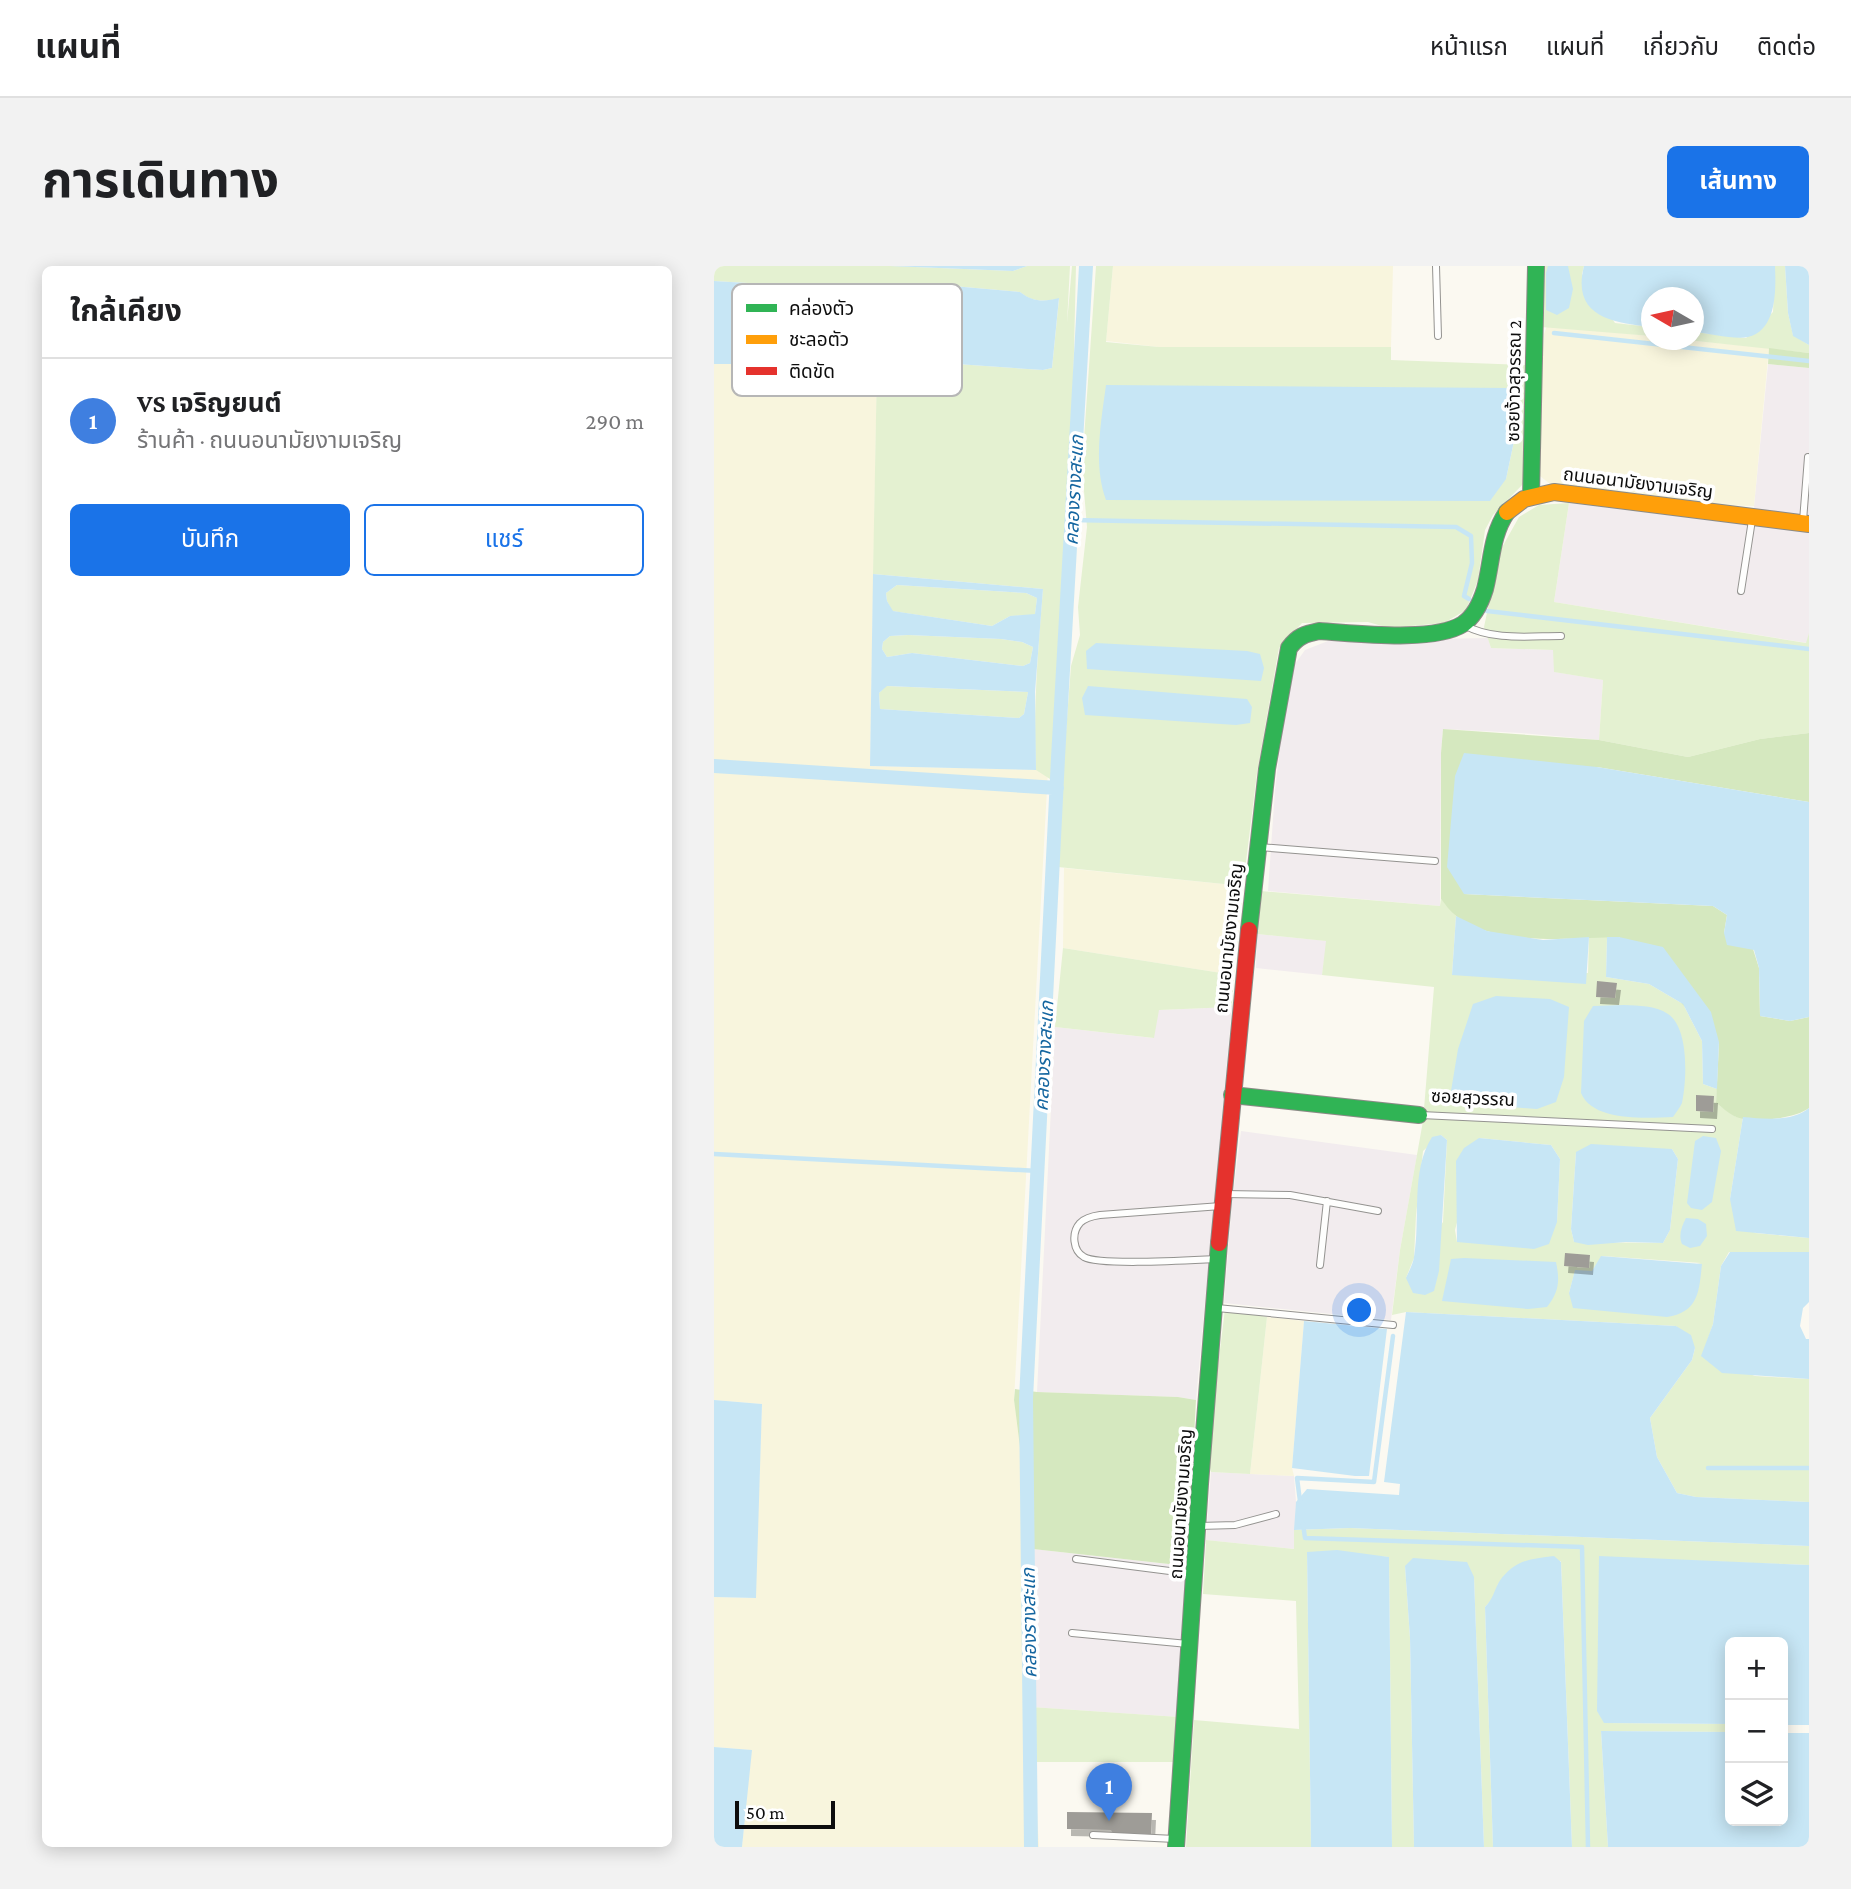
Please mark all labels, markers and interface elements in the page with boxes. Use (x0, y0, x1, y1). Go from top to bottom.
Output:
text: แผนที่ (35, 28, 121, 65)
text: หน้าแรก (1430, 33, 1508, 60)
text: แผนที่ (1546, 33, 1604, 60)
text: เกี่ยวกับ (1642, 33, 1719, 60)
text: ติดต่อ (1757, 33, 1816, 60)
button: เส้นทาง (1667, 146, 1809, 218)
text: การเดินทาง (42, 153, 279, 208)
legend (732, 284, 962, 396)
north arrow (1641, 287, 1704, 350)
text: ใกล้เคียง (70, 294, 182, 327)
text: คล่องตัว (789, 297, 854, 319)
street label: ซอยง้าวสุวรรณ 2 (1503, 320, 1526, 442)
text: ชะลอตัว (789, 329, 849, 350)
text: ติดขัด (789, 361, 835, 382)
text: VS เจริญยนต์ (137, 389, 281, 418)
text: 1 (89, 408, 97, 434)
text: 290 m (586, 408, 644, 434)
text: ร้านค้า · ถนนอนามัยงามเจริญ (137, 427, 402, 453)
water label: คลองรางสะแก (1061, 434, 1087, 546)
street label: ถนนอนามัยงามเจริญ (1562, 464, 1714, 502)
button: บันทึก (70, 504, 350, 576)
button: แชร์ (364, 504, 644, 576)
street label: ถนนอนามัยงามเจริญ (1211, 862, 1247, 1014)
water label: คลองรางสะแก (1031, 1000, 1057, 1112)
street label: ซอยสุวรรณ (1430, 1086, 1516, 1111)
your location (1342, 1293, 1376, 1327)
street label: ถนนอนามัยงามเจริญ (1166, 1428, 1196, 1580)
water label: คลองรางสะแก (1018, 1567, 1040, 1678)
map controls (1725, 1637, 1788, 1826)
button: + (1725, 1637, 1788, 1700)
button: − (1725, 1700, 1788, 1763)
pin: 1 (1086, 1763, 1132, 1821)
button: layers (1725, 1763, 1788, 1826)
scale bar (735, 1798, 835, 1830)
text: 50 m (746, 1802, 785, 1823)

